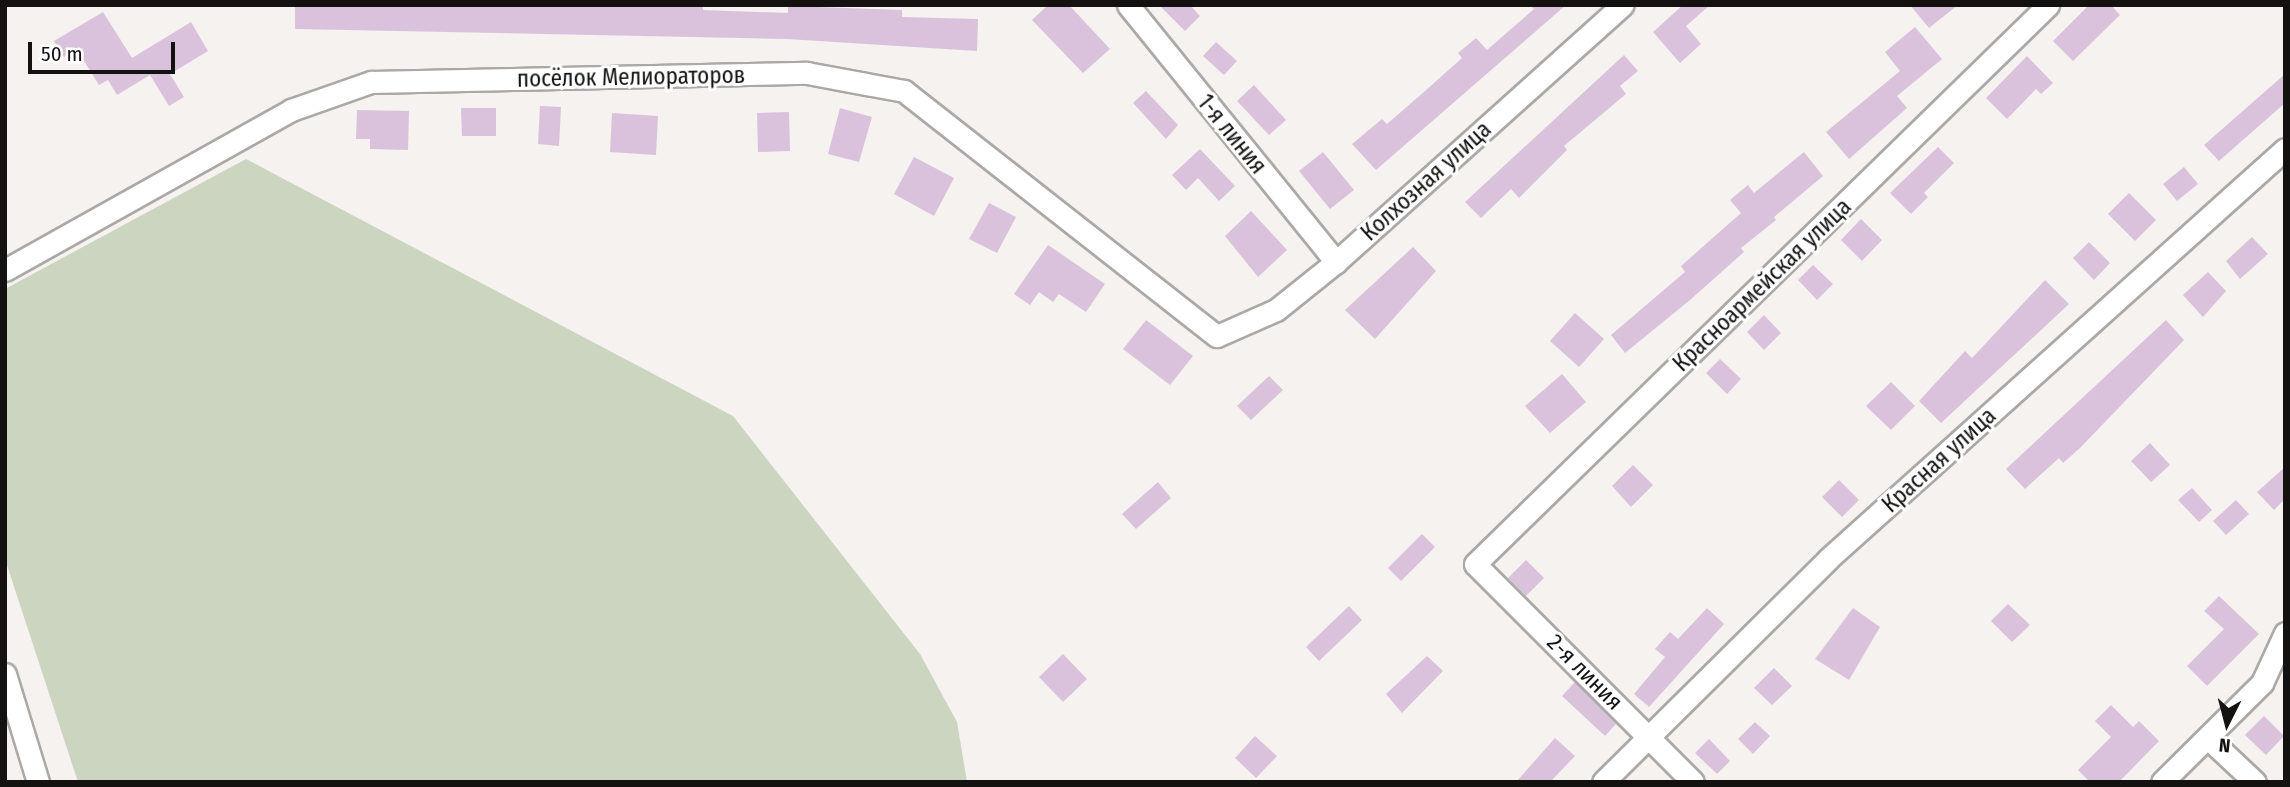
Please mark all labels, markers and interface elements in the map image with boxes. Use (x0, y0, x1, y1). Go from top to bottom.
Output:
scale bar (32, 28, 178, 72)
text: 50 m (41, 41, 83, 67)
street label: посёлок Мелиораторов (517, 61, 745, 93)
street label: 1-я линия (1192, 89, 1272, 179)
street label: Колхозная улица (1355, 115, 1497, 247)
street label: Красноармейская улица (1667, 193, 1857, 377)
street label: Красная улица (1876, 402, 2002, 518)
street label: 2-я линия (1542, 629, 1628, 715)
north arrow (2192, 689, 2262, 759)
text: N (2218, 733, 2232, 757)

